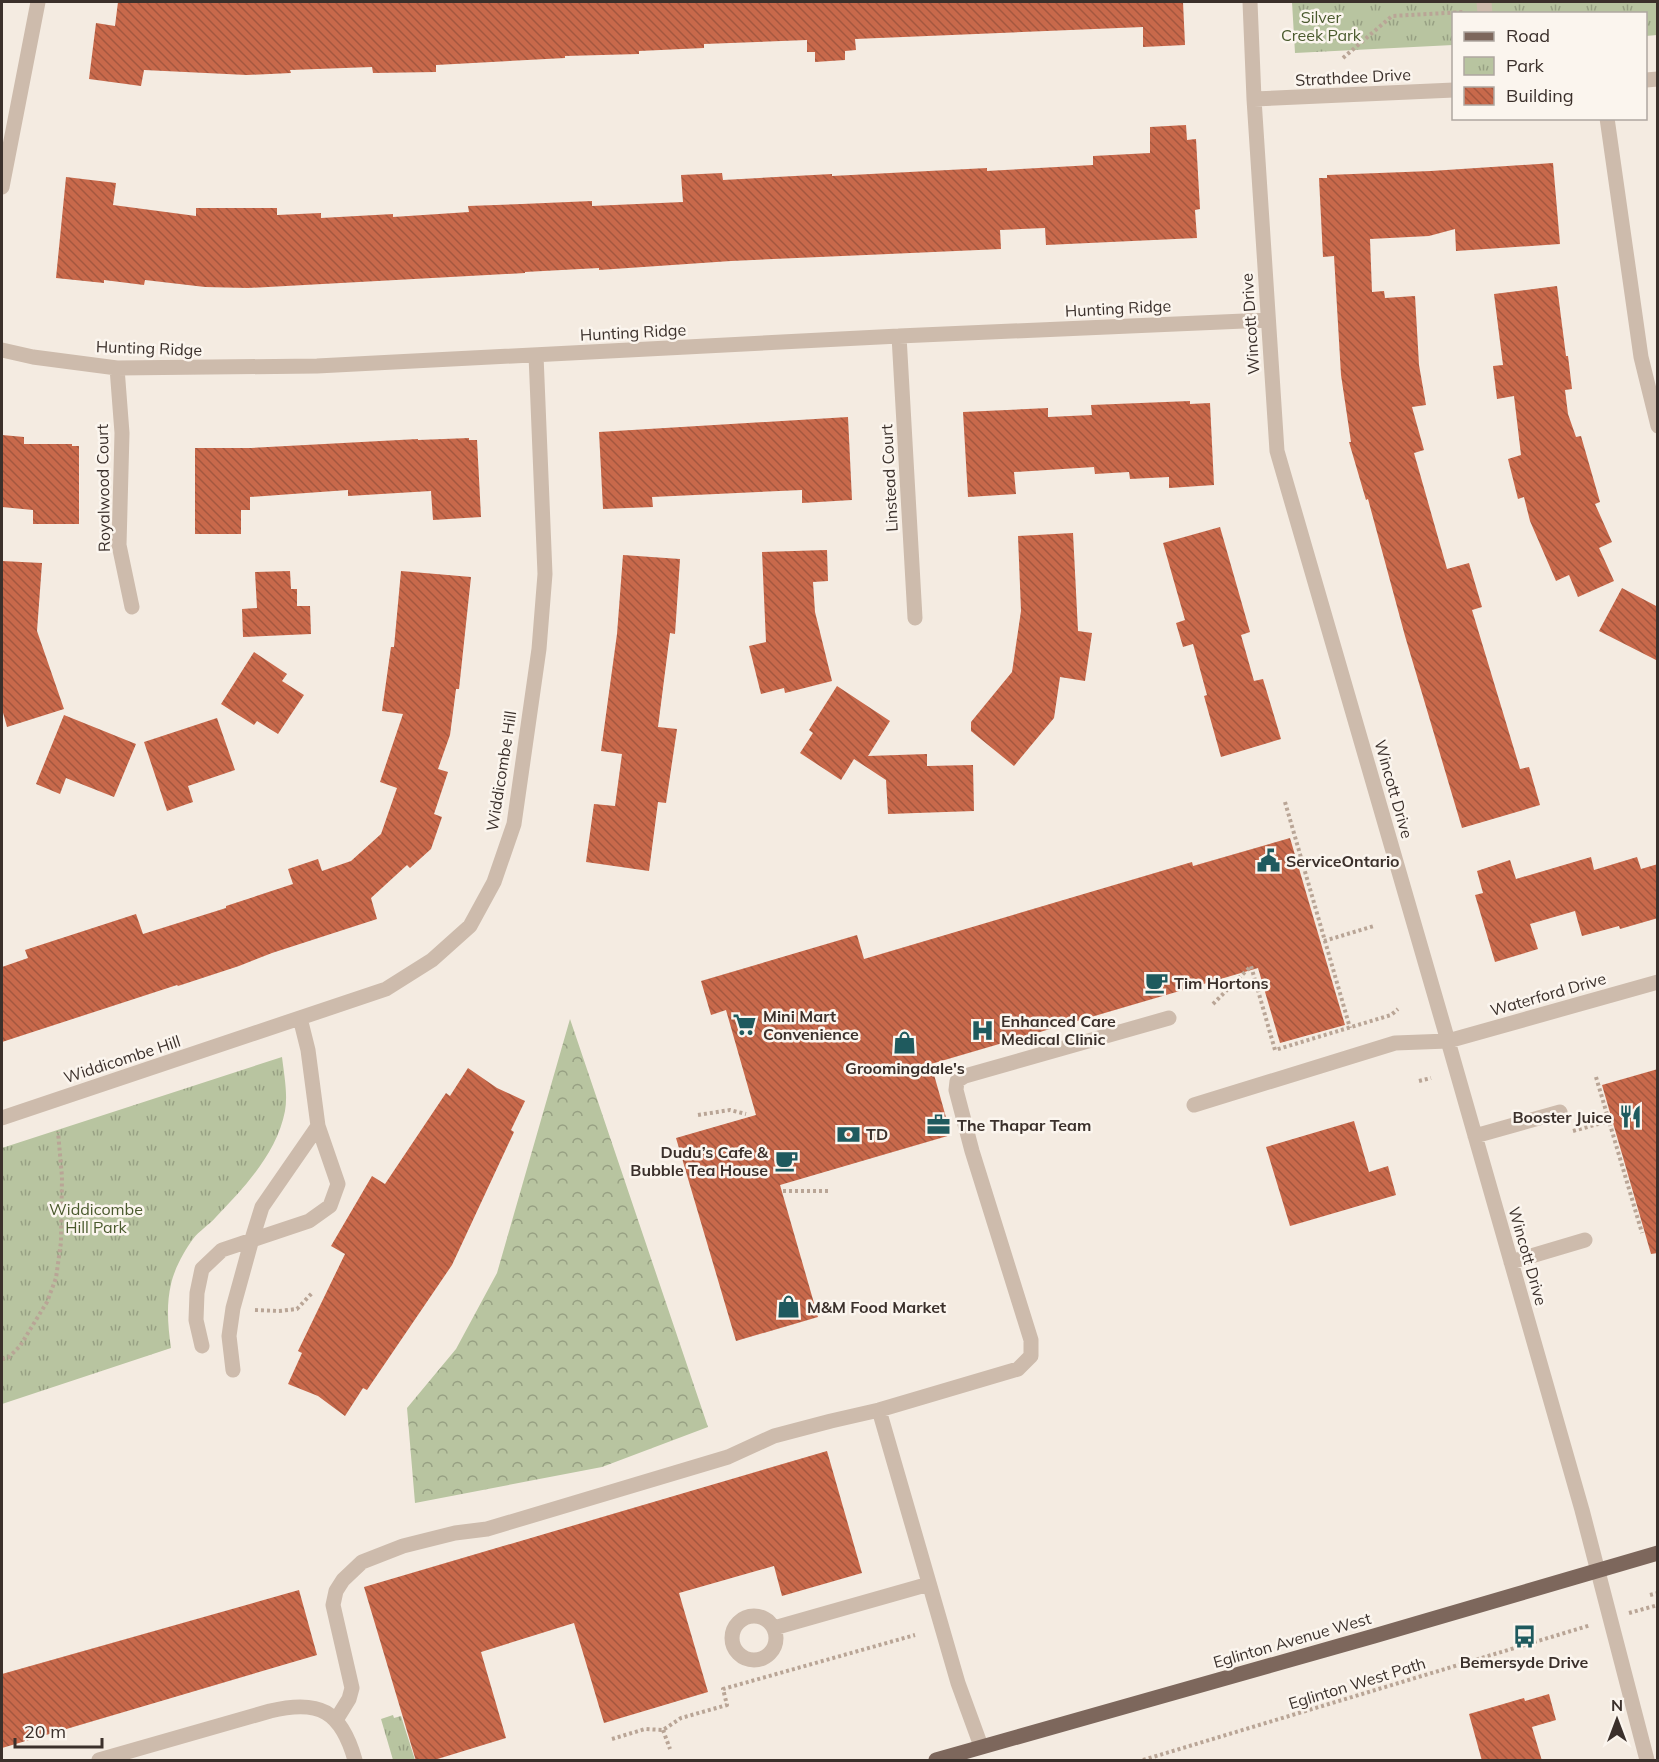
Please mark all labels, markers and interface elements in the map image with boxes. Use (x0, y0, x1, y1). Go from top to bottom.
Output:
park label: Silver Creek Park (1281, 7, 1362, 45)
legend (1452, 12, 1647, 120)
text: Road (1506, 24, 1550, 47)
text: Park (1506, 54, 1545, 77)
street label: Strathdee Drive (1295, 64, 1411, 90)
text: Building (1506, 84, 1574, 107)
street label: Wincott Drive (1236, 273, 1264, 375)
street label: Hunting Ridge (1064, 295, 1172, 321)
street label: Hunting Ridge (579, 319, 687, 345)
street label: Hunting Ridge (96, 336, 202, 360)
street label: Royalwood Court (92, 423, 114, 552)
street label: Linstead Court (876, 423, 902, 532)
street label: Widdicombe Hill (482, 709, 520, 833)
street label: Wincott Drive (1370, 737, 1418, 841)
public building icon: ServiceOntario (1255, 848, 1281, 874)
place label: ServiceOntario (1286, 851, 1400, 871)
street label: Waterford Drive (1488, 968, 1608, 1020)
cafe icon: Tim Hortons (1143, 970, 1169, 996)
place label: Tim Hortons (1174, 973, 1269, 993)
place label: Mini Mart Convenience (763, 1006, 859, 1044)
place label: Enhanced Care Medical Clinic (1001, 1011, 1116, 1049)
supermarket icon: Mini Mart Convenience (732, 1012, 758, 1038)
hospital icon: Enhanced Care Medical Clinic (970, 1017, 996, 1043)
shop icon: Groomingdale's (892, 1030, 918, 1056)
street label: Widdicombe Hill (61, 1031, 183, 1087)
place label: Groomingdale's (845, 1058, 965, 1078)
restaurant icon: Booster Juice (1617, 1104, 1643, 1130)
place label: Booster Juice (1512, 1107, 1612, 1127)
office icon: The Thapar Team (926, 1112, 952, 1138)
place label: The Thapar Team (957, 1115, 1091, 1135)
bank icon: TD (835, 1121, 861, 1147)
place label: TD (866, 1124, 888, 1144)
place label: Dudu’s Cafe & Bubble Tea House (630, 1142, 769, 1180)
cafe icon: Dudu’s Cafe & Bubble Tea House (773, 1148, 799, 1174)
park label: Widdicombe Hill Park (49, 1199, 143, 1237)
street label: Wincott Drive (1504, 1204, 1552, 1308)
shop icon: M&M Food Market (776, 1294, 802, 1320)
place label: M&M Food Market (807, 1297, 946, 1317)
street label: Eglinton Avenue West (1211, 1608, 1374, 1672)
bus stop icon: Bemersyde Drive (1511, 1624, 1537, 1650)
place label: Bemersyde Drive (1460, 1652, 1589, 1672)
street label: Eglinton West Path (1286, 1653, 1428, 1713)
north arrow (1587, 1690, 1647, 1750)
text: N (1611, 1695, 1623, 1715)
scale bar (15, 1711, 102, 1749)
text: 20 m (24, 1720, 66, 1743)

